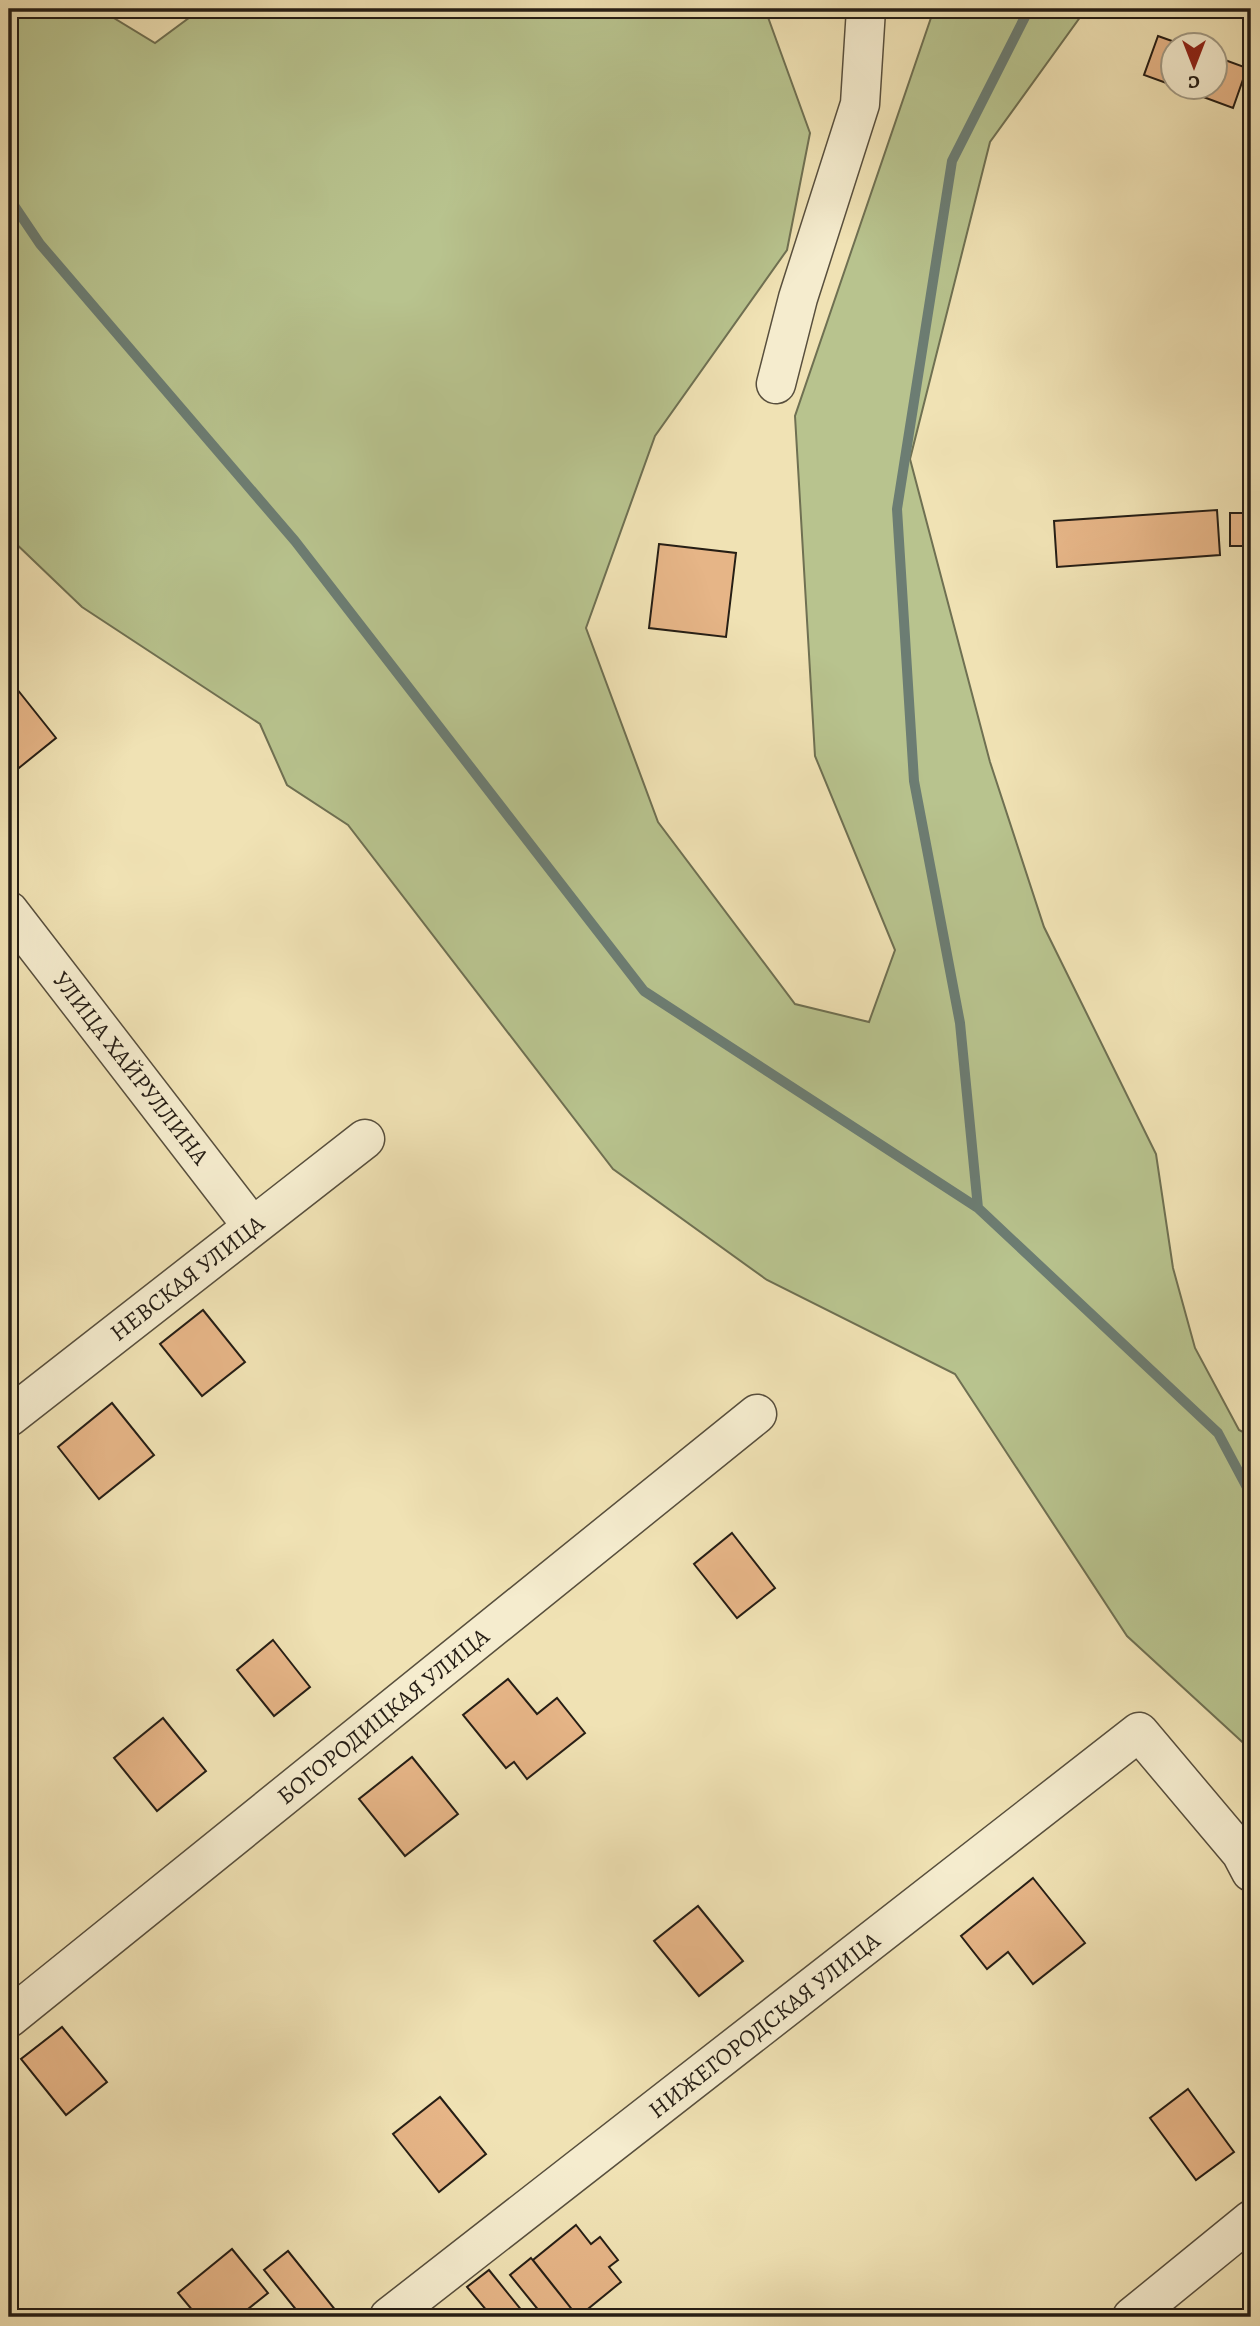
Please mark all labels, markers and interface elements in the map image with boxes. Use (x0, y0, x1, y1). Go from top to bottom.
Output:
north arrow (1158, 32, 1228, 102)
text: С (1188, 69, 1200, 95)
street label: УЛИЦА ХАЙРУЛЛИНА (45, 965, 217, 1172)
street label: НЕВСКАЯ УЛИЦА (103, 1207, 272, 1348)
street label: БОГОРОДИЦКАЯ УЛИЦА (270, 1620, 497, 1812)
street label: НИЖЕГОРОДСКАЯ УЛИЦА (642, 1924, 887, 2126)

